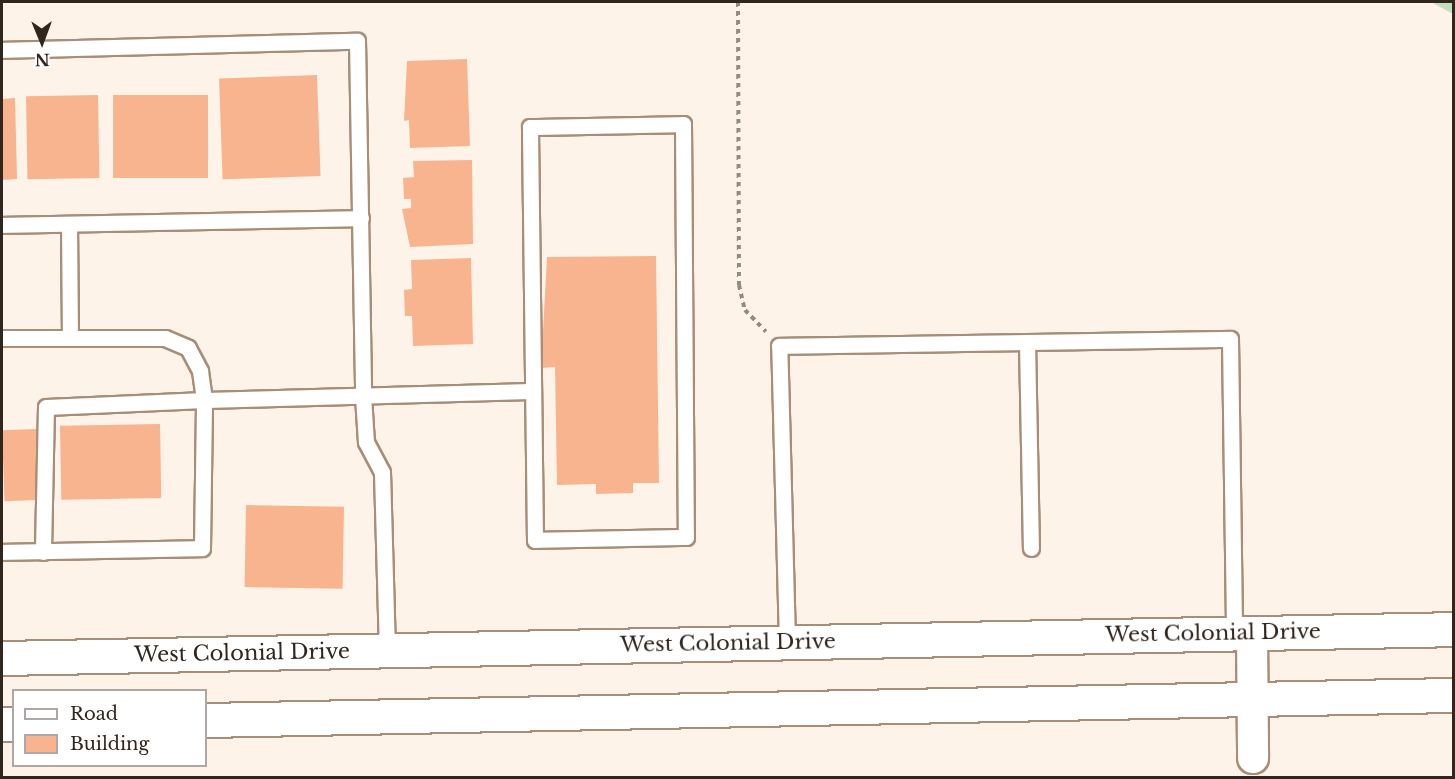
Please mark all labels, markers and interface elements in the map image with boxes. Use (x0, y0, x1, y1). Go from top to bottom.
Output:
north arrow (12, 12, 72, 72)
text: N (35, 50, 50, 70)
street label: West Colonial Drive (1105, 619, 1321, 647)
street label: West Colonial Drive (620, 629, 836, 657)
street label: West Colonial Drive (134, 639, 350, 667)
legend (12, 689, 207, 767)
text: Road (70, 703, 118, 725)
text: Building (70, 733, 149, 755)

